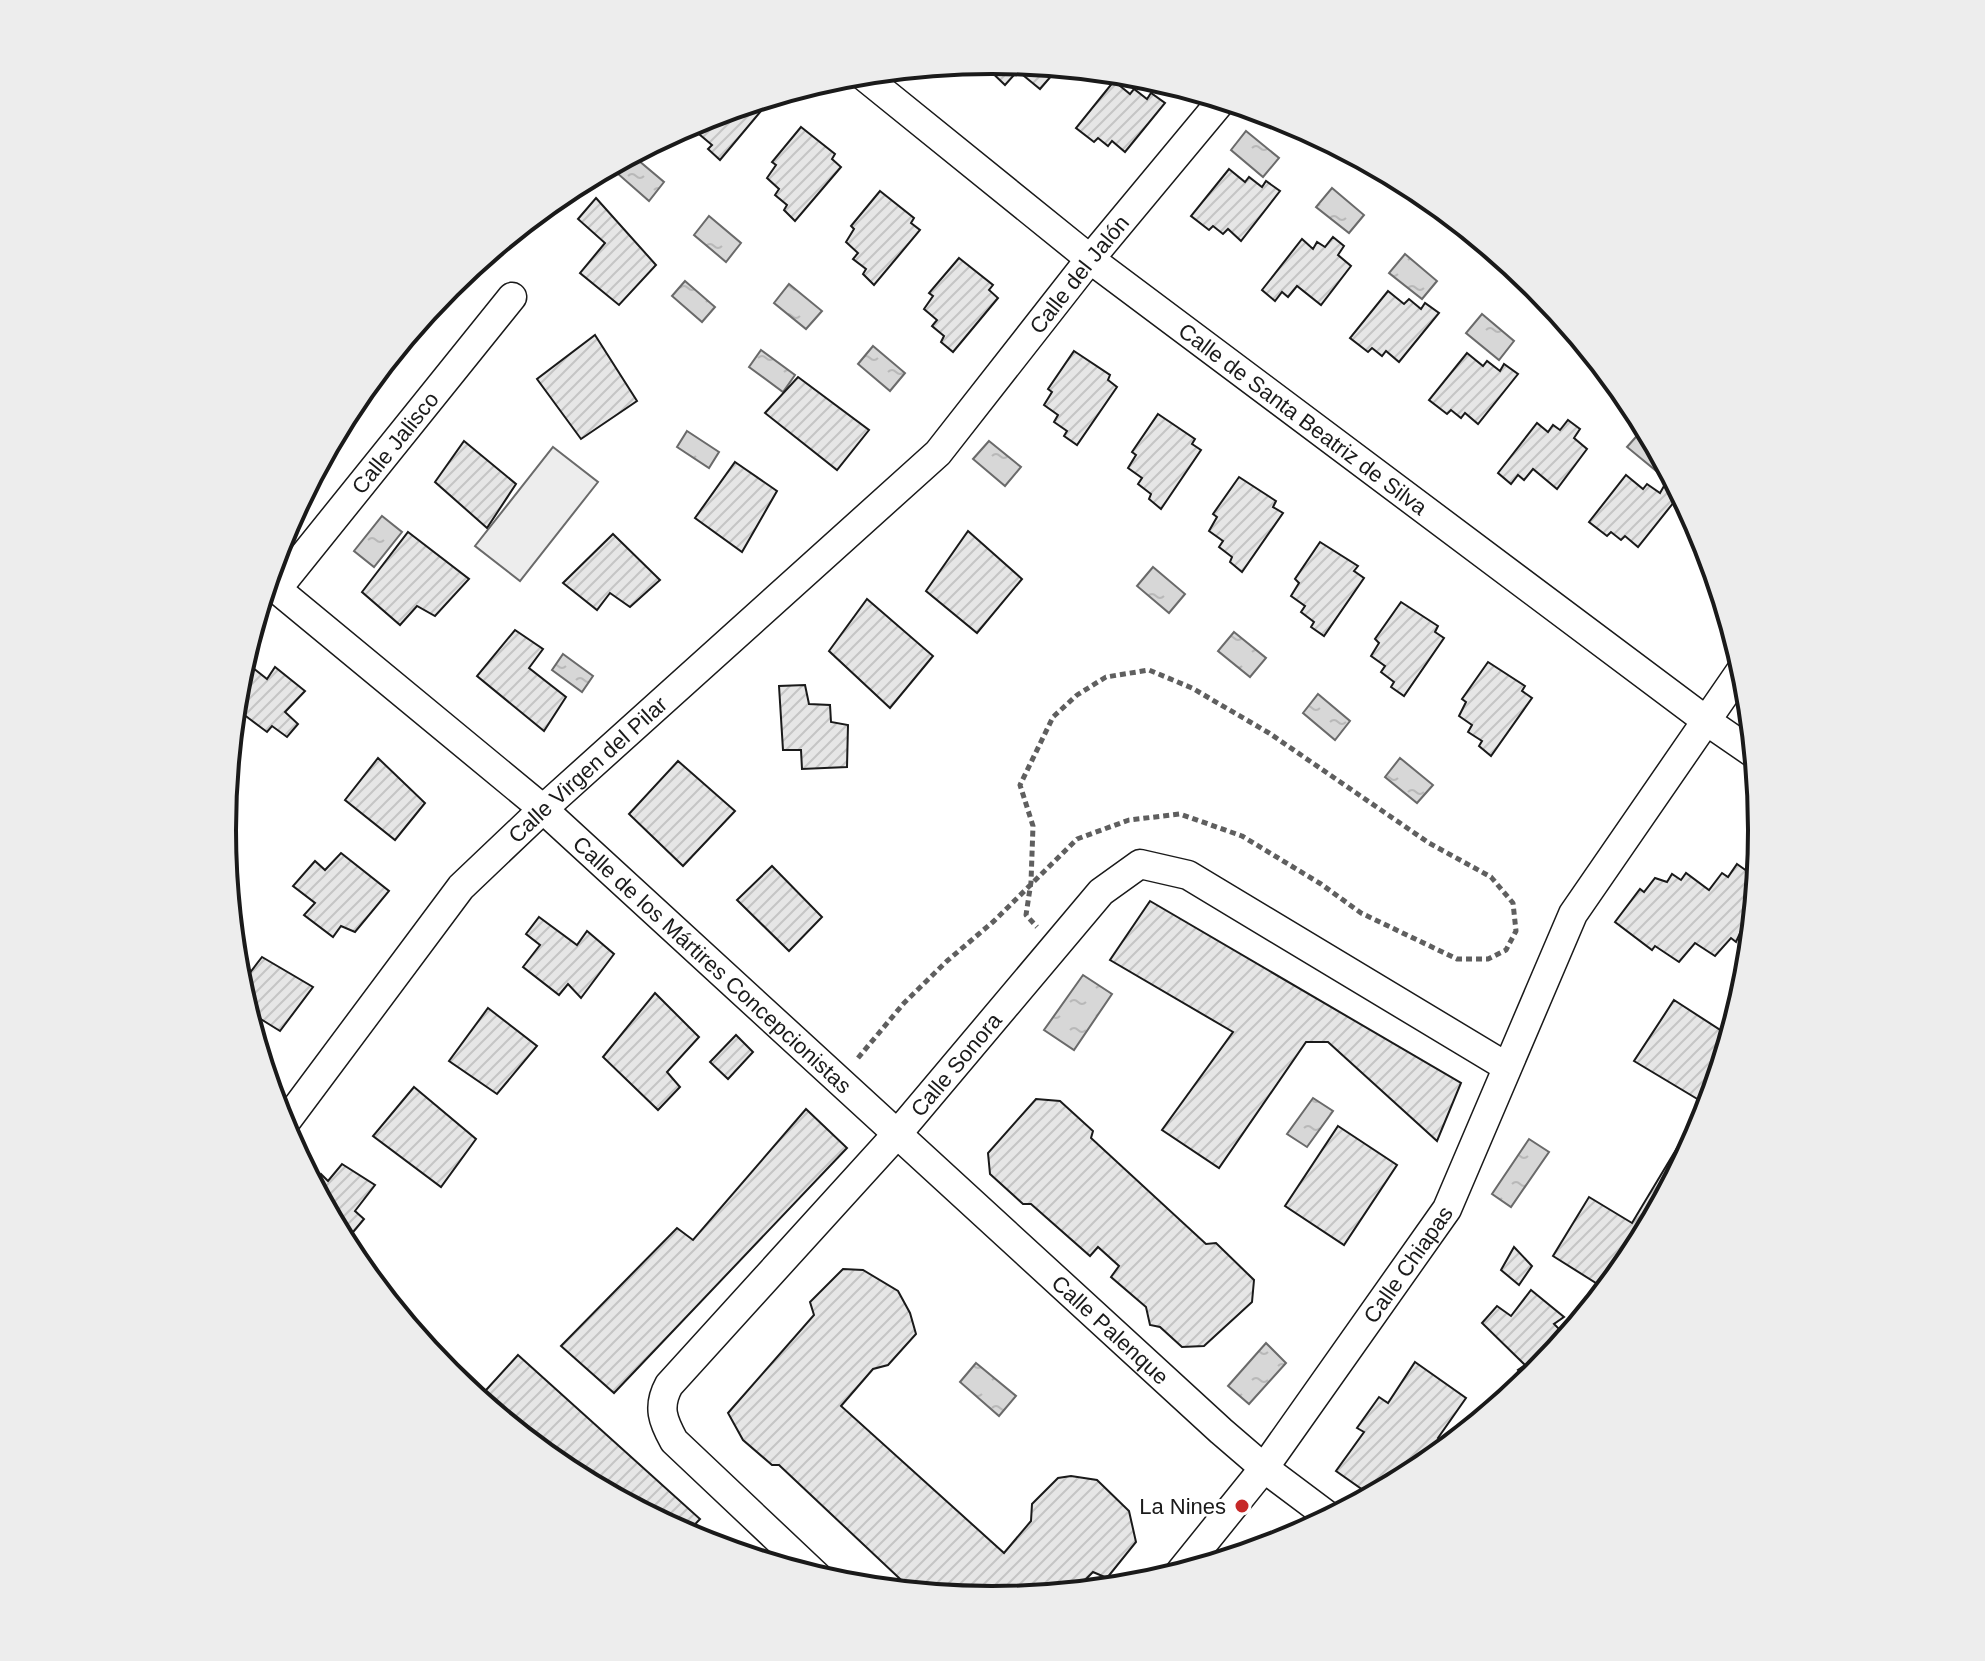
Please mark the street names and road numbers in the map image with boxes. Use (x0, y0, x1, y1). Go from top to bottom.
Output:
street label: Calle del Jalón (1024, 210, 1134, 339)
street label: Calle de Santa Beatriz de Silva (1174, 318, 1432, 520)
street label: Calle Jalisco (347, 387, 444, 499)
street label: Calle Virgen del Pilar (503, 692, 672, 848)
street label: Calle de los Mártires Concepcionistas (568, 831, 856, 1099)
street label: Calle Sonora (906, 1007, 1007, 1121)
street label: Calle Chiapas (1359, 1201, 1458, 1328)
street label: Calle Palenque (1047, 1270, 1174, 1390)

